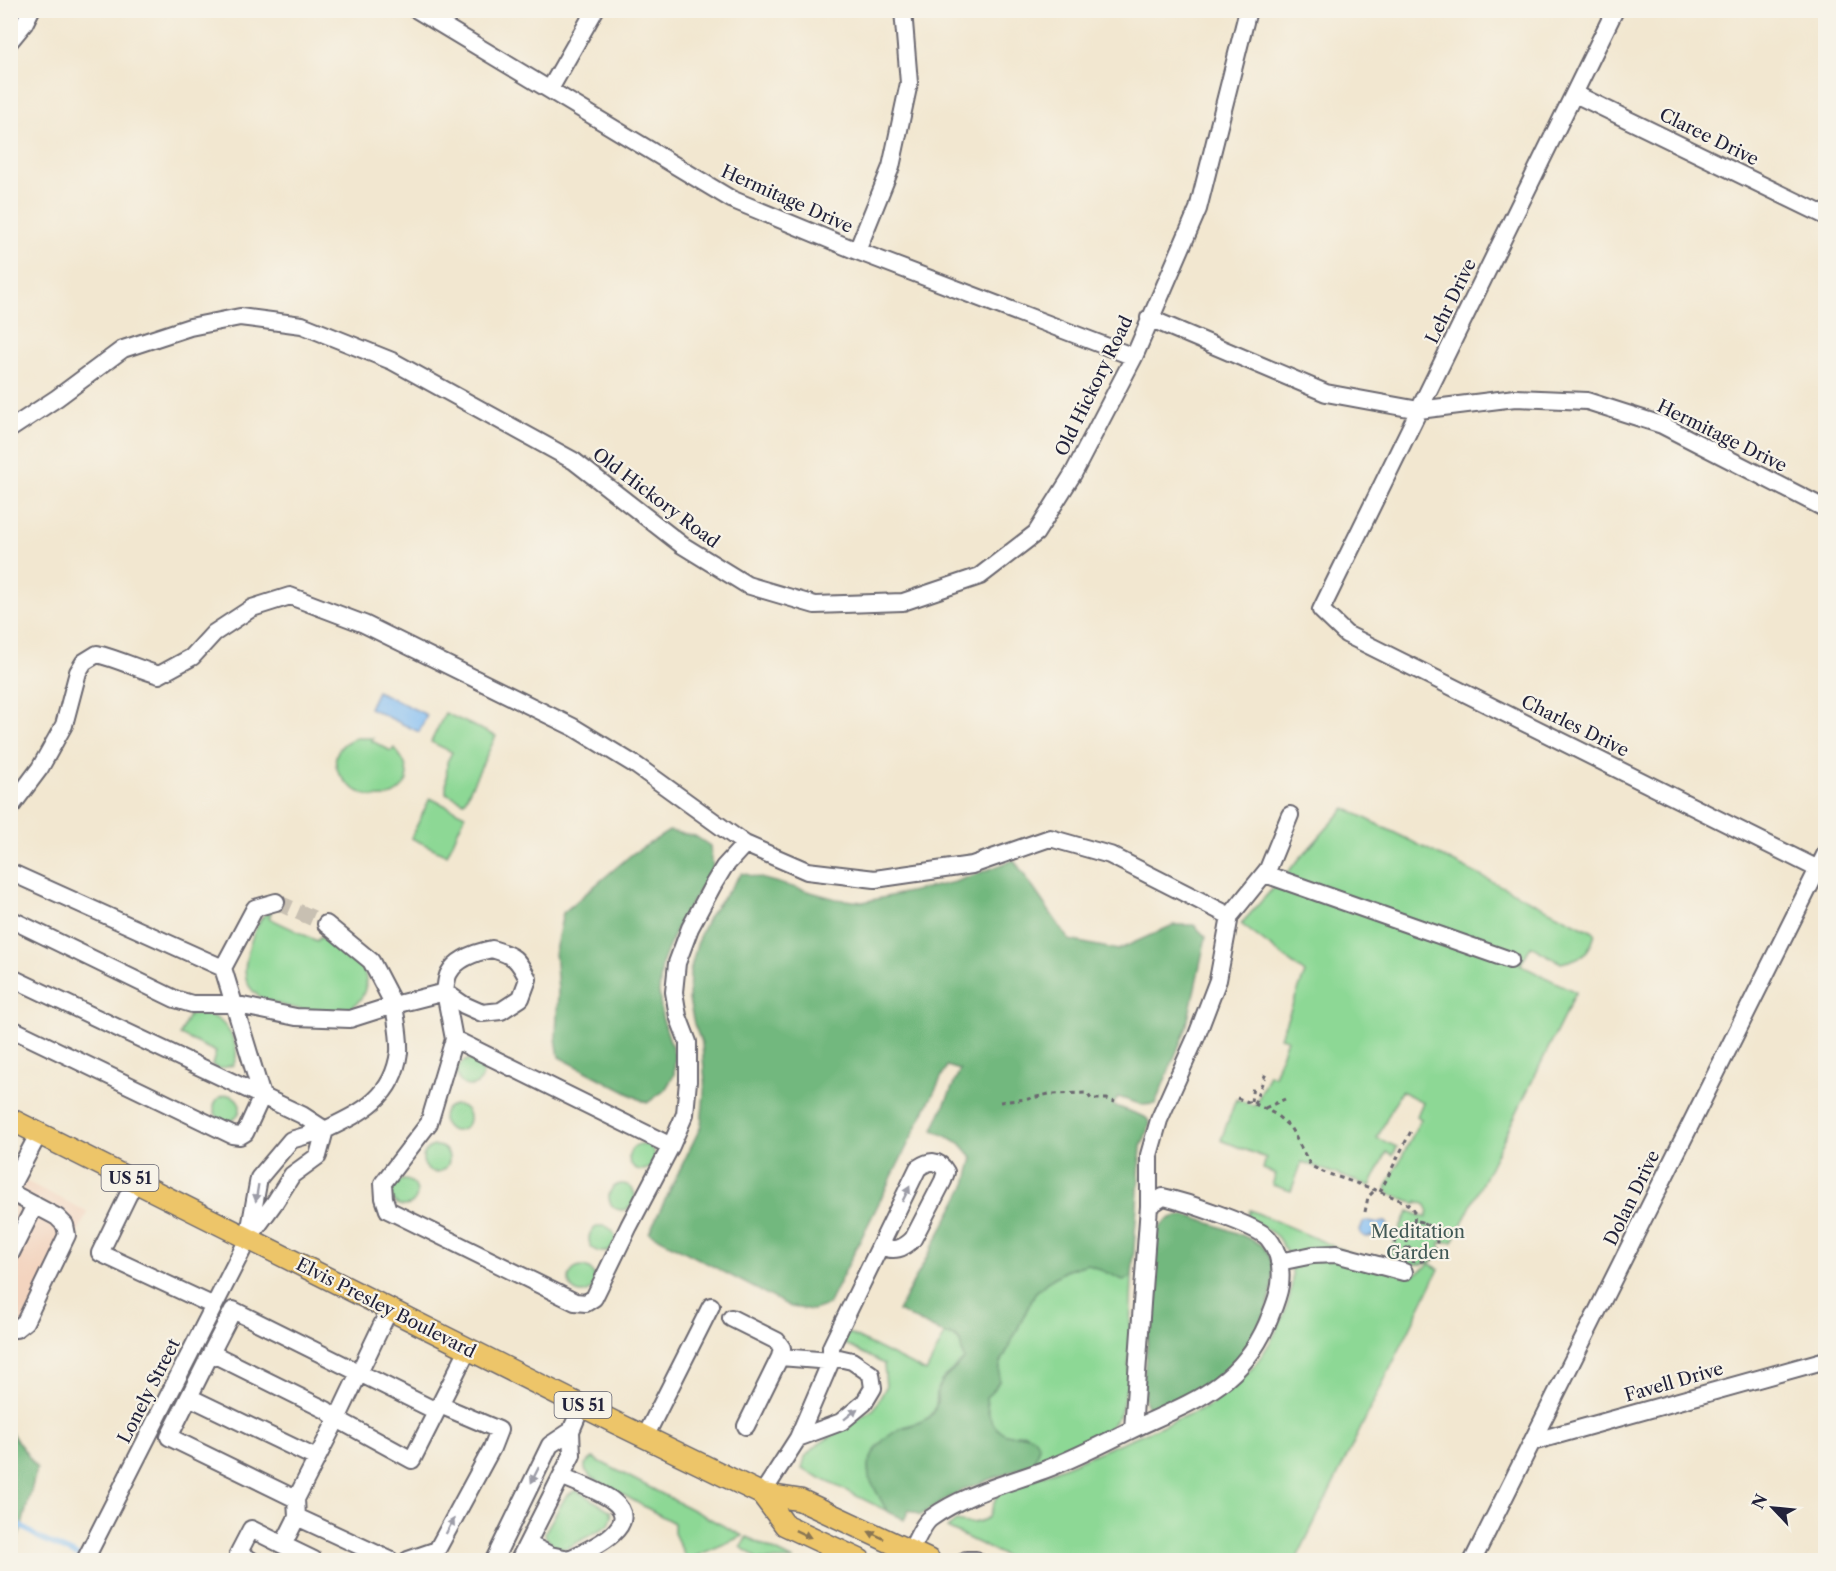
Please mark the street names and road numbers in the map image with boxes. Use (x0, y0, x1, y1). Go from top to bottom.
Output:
street label: Claree Drive (1656, 103, 1762, 171)
street label: Hermitage Drive (718, 160, 856, 238)
street label: Lehr Drive (1421, 255, 1481, 347)
street label: Old Hickory Road (1050, 312, 1138, 460)
street label: Hermitage Drive (1653, 395, 1791, 477)
street label: Old Hickory Road (588, 443, 724, 553)
street label: Charles Drive (1518, 690, 1632, 762)
street label: Dolan Drive (1599, 1147, 1665, 1249)
road number: US 51 (102, 1165, 158, 1191)
street label: Elvis Presley Boulevard (292, 1253, 480, 1363)
street label: Lonely Street (113, 1334, 185, 1447)
street label: Favell Drive (1622, 1357, 1726, 1407)
road number: US 51 (554, 1392, 612, 1418)

